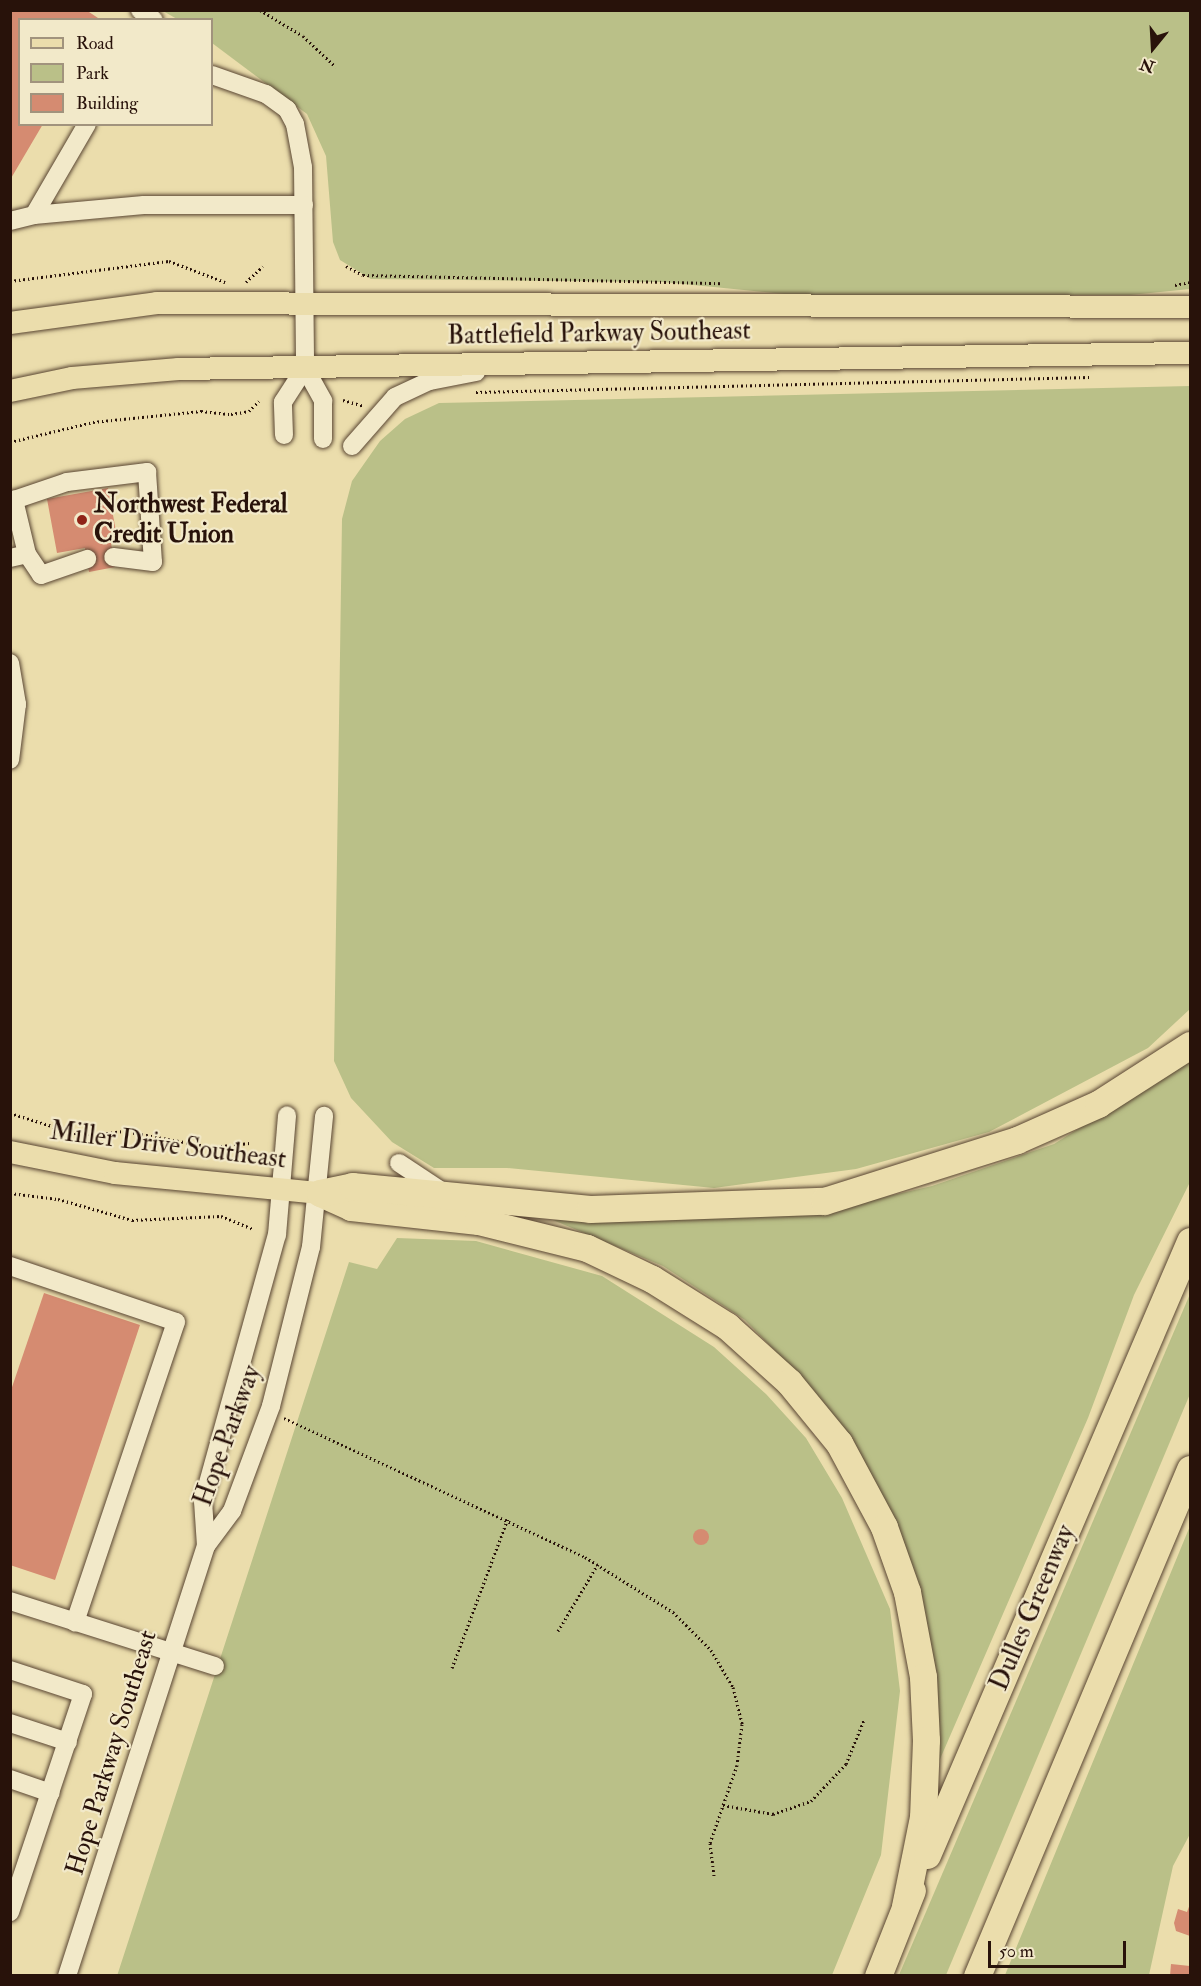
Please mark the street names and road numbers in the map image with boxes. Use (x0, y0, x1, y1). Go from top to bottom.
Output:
street label: Battlefield Parkway Southeast (447, 316, 751, 352)
street label: Miller Drive Southeast (48, 1116, 288, 1176)
street label: Hope Parkway (188, 1361, 268, 1511)
street label: Dulles Greenway (984, 1520, 1082, 1696)
street label: Hope Parkway Southeast (60, 1627, 164, 1879)

